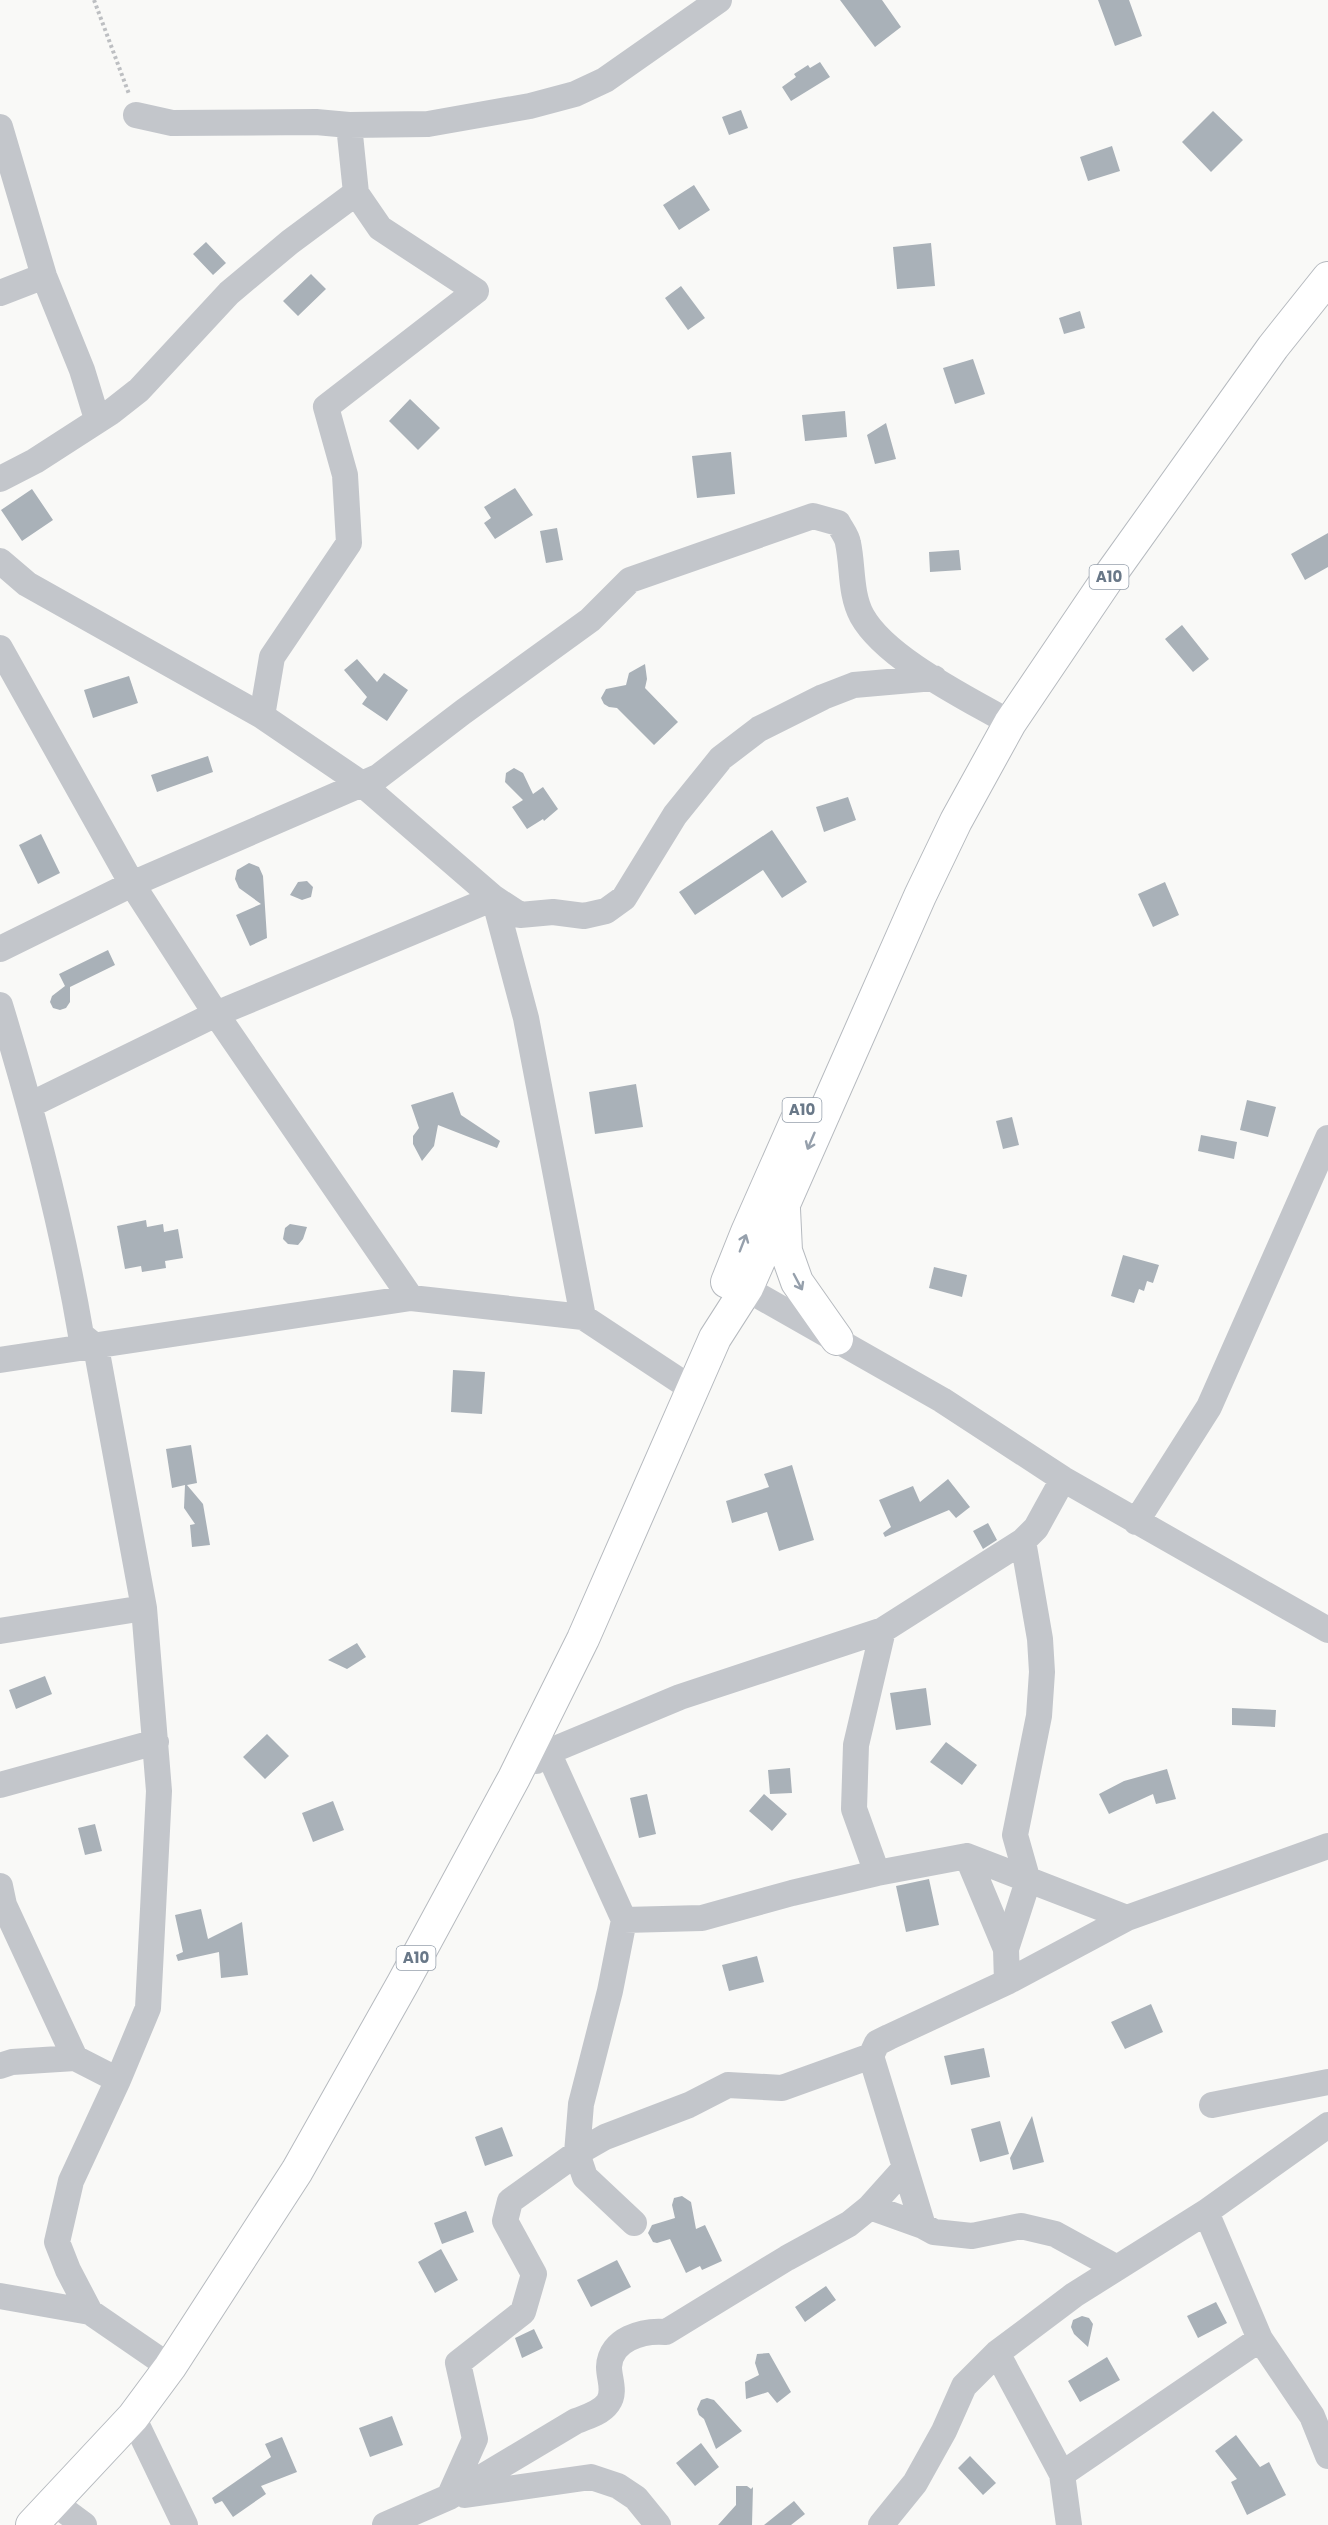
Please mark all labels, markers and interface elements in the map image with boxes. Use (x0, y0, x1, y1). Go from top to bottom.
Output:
road number: A10 (1090, 565, 1128, 589)
road number: A10 (782, 1098, 822, 1122)
one-way arrow (805, 1131, 816, 1150)
one-way arrow (738, 1234, 749, 1252)
one-way arrow (792, 1273, 804, 1290)
road number: A10 (396, 1946, 436, 1970)

